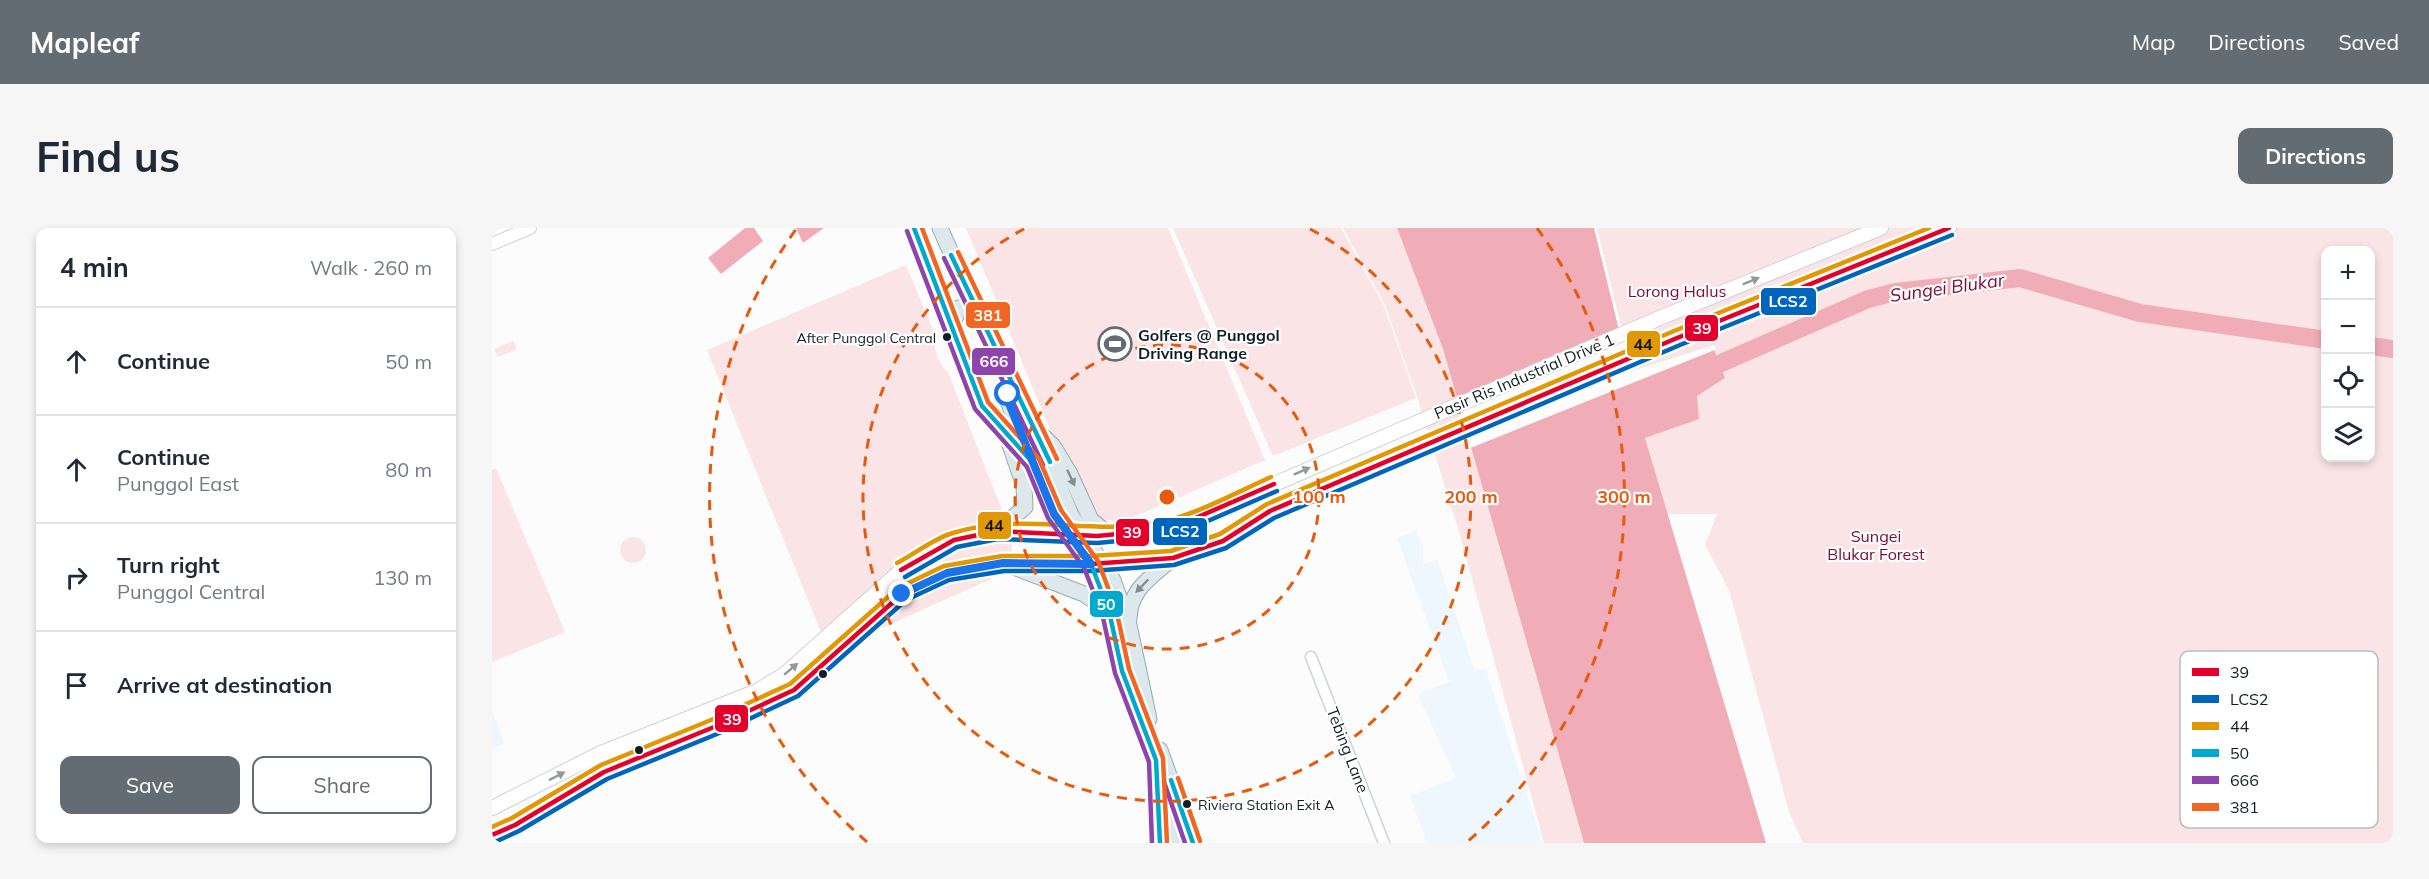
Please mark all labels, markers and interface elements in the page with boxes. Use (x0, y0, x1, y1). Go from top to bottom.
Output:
text: Mapleaf (30, 25, 139, 60)
text: Map (2132, 29, 2175, 55)
text: Directions (2208, 29, 2305, 55)
text: Saved (2338, 29, 2399, 55)
button: Directions (2238, 128, 2393, 184)
text: Find us (36, 130, 180, 183)
map controls (2321, 246, 2375, 462)
button: + (2321, 246, 2375, 300)
text: 4 min (60, 251, 129, 284)
text: Walk · 260 m (310, 255, 432, 280)
water label: Sungei Blukar (1888, 268, 2007, 307)
one-way arrow (1742, 276, 1760, 286)
park label: Lorong Halus (1628, 281, 1726, 301)
line badge: LCS2 (1760, 287, 1817, 316)
text: LCS2 (1769, 291, 1808, 311)
button: − (2321, 300, 2375, 354)
line badge: 381 (965, 301, 1011, 329)
text: 381 (974, 305, 1002, 325)
line badge: 39 (1684, 314, 1719, 342)
text: 39 (1692, 318, 1712, 338)
place label: Golfers @ Punggol Driving Range (1138, 325, 1280, 363)
sports icon: Golfers @ Punggol Driving Range (1097, 326, 1133, 362)
place label: After Punggol Central (797, 329, 936, 347)
street label: Pasir Ris Industrial Drive 1 (1431, 329, 1617, 423)
line badge: 44 (1626, 330, 1661, 358)
marker: After Punggol Central (941, 331, 953, 343)
text: 44 (1633, 334, 1653, 354)
icon: ahead (60, 345, 93, 378)
text: Continue (117, 347, 210, 375)
line badge: 666 (971, 347, 1016, 376)
text: 50 m (385, 349, 432, 374)
text: 666 (980, 351, 1009, 371)
button: locate (2321, 354, 2375, 408)
route start (994, 380, 1020, 406)
button: layers (2321, 408, 2375, 462)
text: Continue (117, 443, 210, 471)
icon: ahead (60, 453, 93, 486)
text: 80 m (385, 457, 432, 482)
one-way arrow (1294, 466, 1312, 476)
one-way arrow (1067, 469, 1076, 486)
text: Punggol East (117, 471, 239, 496)
text: 100 m (1292, 485, 1346, 508)
text: 200 m (1444, 485, 1498, 508)
text: 300 m (1597, 485, 1651, 508)
centre of rings (1157, 487, 1177, 507)
line badge: 44 (977, 511, 1012, 540)
text: 44 (984, 515, 1004, 535)
line badge: LCS2 (1152, 517, 1208, 546)
line badge: 39 (1115, 518, 1150, 547)
text: LCS2 (1161, 521, 1200, 541)
text: 39 (1122, 522, 1142, 542)
park label: Sungei Blukar Forest (1827, 526, 1925, 564)
text: Turn right (117, 551, 220, 579)
icon: right (60, 561, 93, 594)
text: 130 m (373, 565, 432, 590)
text: Punggol Central (117, 579, 265, 604)
one-way arrow (1135, 579, 1149, 594)
route end (888, 580, 914, 606)
line badge: 50 (1089, 590, 1124, 618)
text: 50 (1096, 594, 1116, 614)
legend (2180, 651, 2378, 828)
one-way arrow (783, 662, 799, 675)
text: 39 (2230, 662, 2249, 682)
unlabelled marker (817, 668, 829, 680)
icon: arrive (60, 669, 93, 702)
text: Arrive at destination (117, 671, 332, 699)
text: LCS2 (2230, 689, 2268, 709)
line badge: 39 (714, 704, 749, 733)
street label: Tebing Lane (1323, 704, 1373, 796)
text: 39 (722, 709, 742, 729)
text: 44 (2230, 716, 2250, 736)
text: 50 (2230, 743, 2249, 763)
unlabelled marker (633, 744, 645, 756)
button: Save (60, 756, 240, 814)
button: Share (252, 756, 432, 814)
text: 666 (2230, 770, 2259, 790)
one-way arrow (549, 771, 566, 781)
place label: Riviera Station Exit A (1198, 796, 1335, 814)
text: 381 (2230, 797, 2259, 817)
marker: Riviera Station Exit A (1181, 798, 1193, 810)

